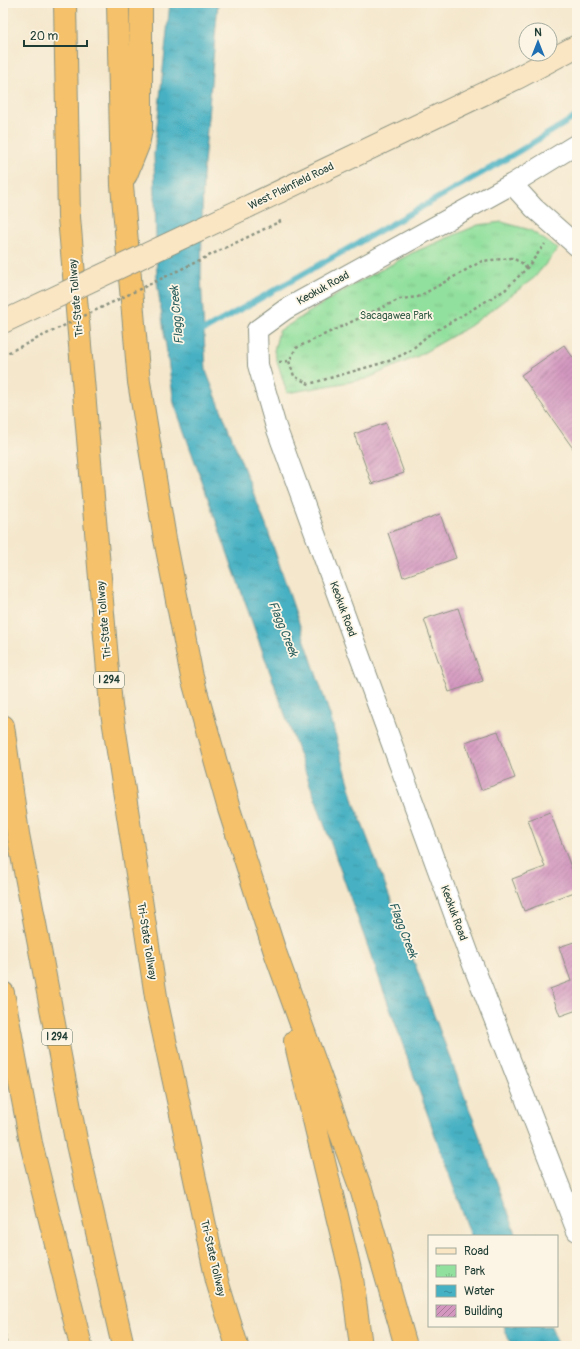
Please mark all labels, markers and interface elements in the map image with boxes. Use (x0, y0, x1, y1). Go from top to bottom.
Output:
scale bar (24, 22, 87, 48)
north arrow (518, 22, 558, 62)
text: N (534, 26, 542, 39)
text: 20 m (30, 29, 59, 44)
street label: West Plainfield Road (246, 160, 336, 212)
street label: Tri-State Tollway (66, 258, 86, 338)
street label: Keokuk Road (295, 268, 351, 308)
water label: Flagg Creek (167, 284, 187, 345)
park label: Sacagawea Park (360, 309, 433, 322)
street label: Tri-State Tollway (94, 580, 114, 660)
street label: Keokuk Road (327, 580, 359, 638)
water label: Flagg Creek (265, 599, 301, 660)
road number: I 294 (94, 672, 124, 688)
street label: Keokuk Road (438, 884, 470, 942)
water label: Flagg Creek (385, 900, 421, 961)
street label: Tri-State Tollway (134, 901, 160, 981)
road number: I 294 (42, 1029, 72, 1045)
street label: Tri-State Tollway (198, 1218, 228, 1298)
legend (428, 1235, 558, 1327)
text: Road (464, 1244, 489, 1259)
text: Park (464, 1264, 485, 1279)
text: Water (464, 1284, 495, 1299)
text: Building (464, 1304, 503, 1319)

